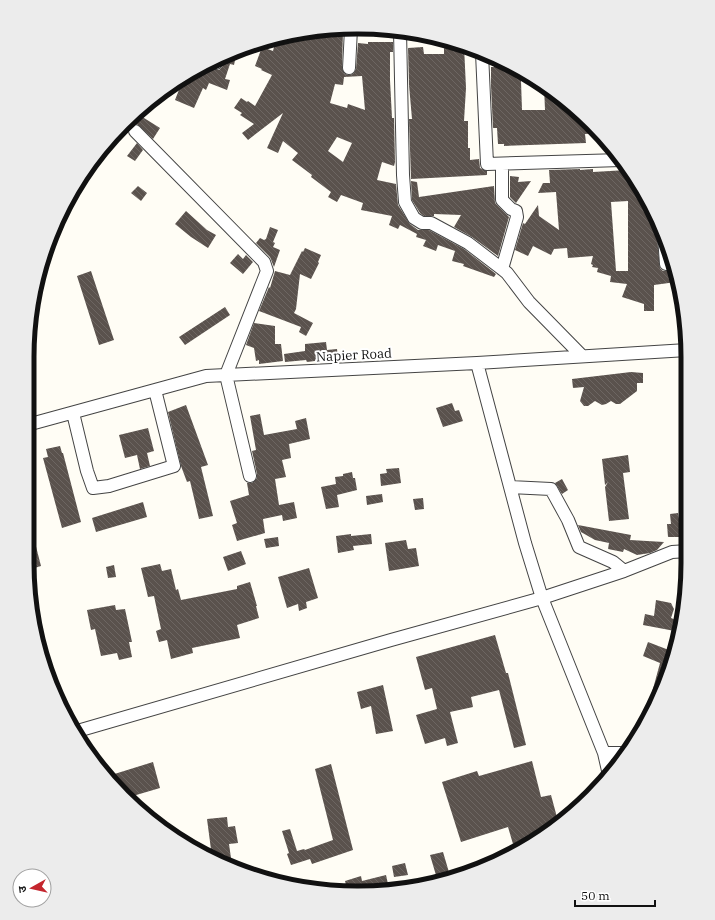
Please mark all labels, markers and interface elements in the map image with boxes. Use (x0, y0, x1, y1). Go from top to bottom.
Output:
street label: Napier Road (316, 345, 392, 365)
north arrow (12, 868, 52, 908)
scale bar (575, 882, 655, 908)
text: उ (15, 885, 29, 894)
text: 50 m (581, 888, 610, 903)

